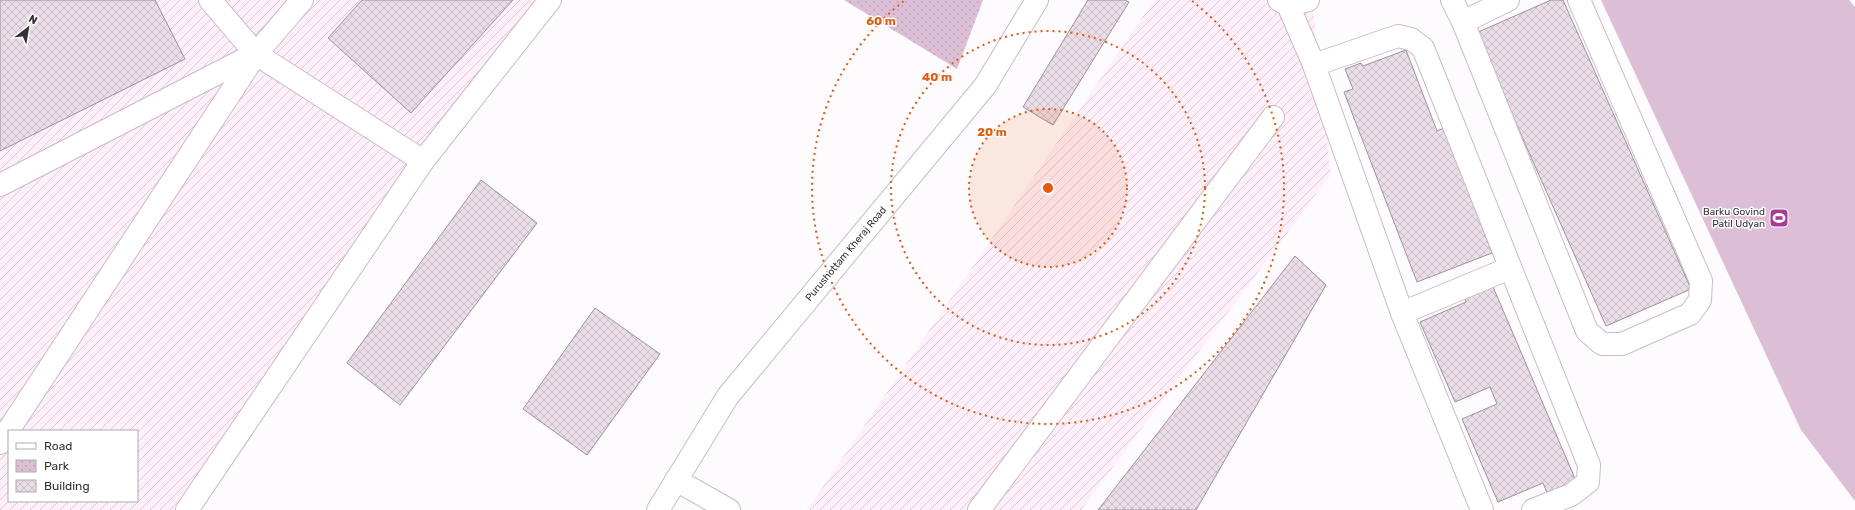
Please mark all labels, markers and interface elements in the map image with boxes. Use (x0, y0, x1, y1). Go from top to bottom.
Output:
north arrow (8, 8, 48, 48)
text: N (26, 12, 40, 28)
text: 60 m (866, 14, 896, 28)
text: 40 m (922, 70, 952, 84)
text: 20 m (977, 125, 1007, 139)
centre of rings (1041, 181, 1055, 195)
street label: Purushottam Kheraj Road (803, 204, 889, 304)
place label: Barku Govind Patil Udyan (1703, 206, 1765, 230)
sports icon: Barku Govind Patil Udyan (1768, 207, 1790, 229)
legend (8, 430, 138, 502)
text: Road (44, 439, 72, 453)
text: Park (44, 459, 70, 473)
text: Building (44, 479, 90, 493)

